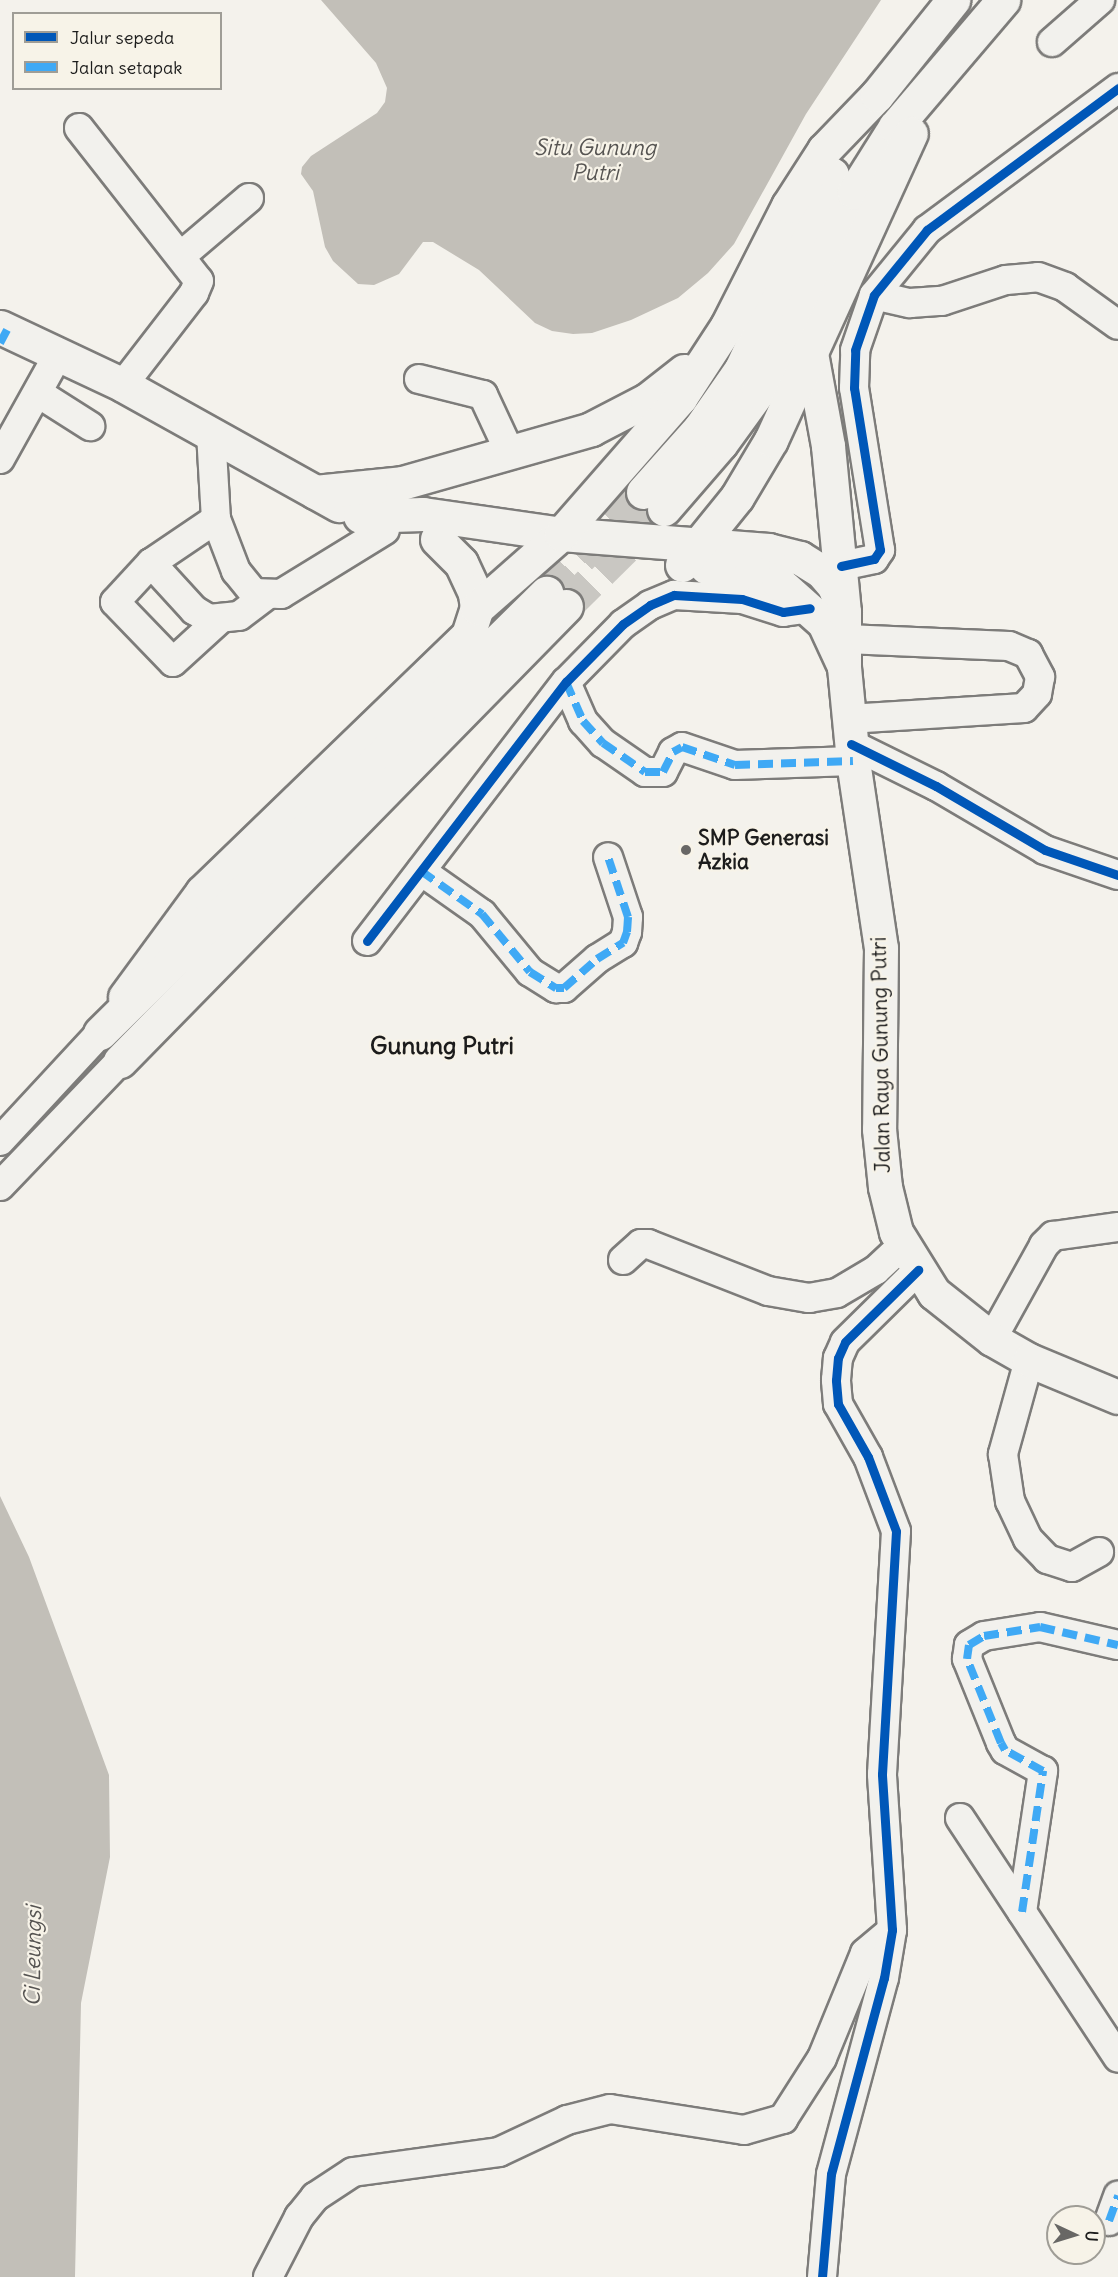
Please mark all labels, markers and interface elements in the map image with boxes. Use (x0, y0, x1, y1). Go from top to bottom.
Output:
legend (12, 12, 222, 90)
text: Jalur sepeda (70, 26, 174, 49)
text: Jalan setapak (70, 56, 182, 79)
water label: Situ Gunung Putri (534, 134, 656, 186)
place label: SMP Generasi Azkia (698, 825, 829, 875)
marker: SMP Generasi Azkia (679, 843, 693, 857)
street label: Jalan Raya Gunung Putri (866, 937, 896, 1173)
district label: Gunung Putri (370, 1032, 514, 1060)
water label: Ci Leungsi (19, 1905, 47, 2007)
north arrow (1046, 2205, 1106, 2265)
text: U (1082, 2230, 1102, 2242)

